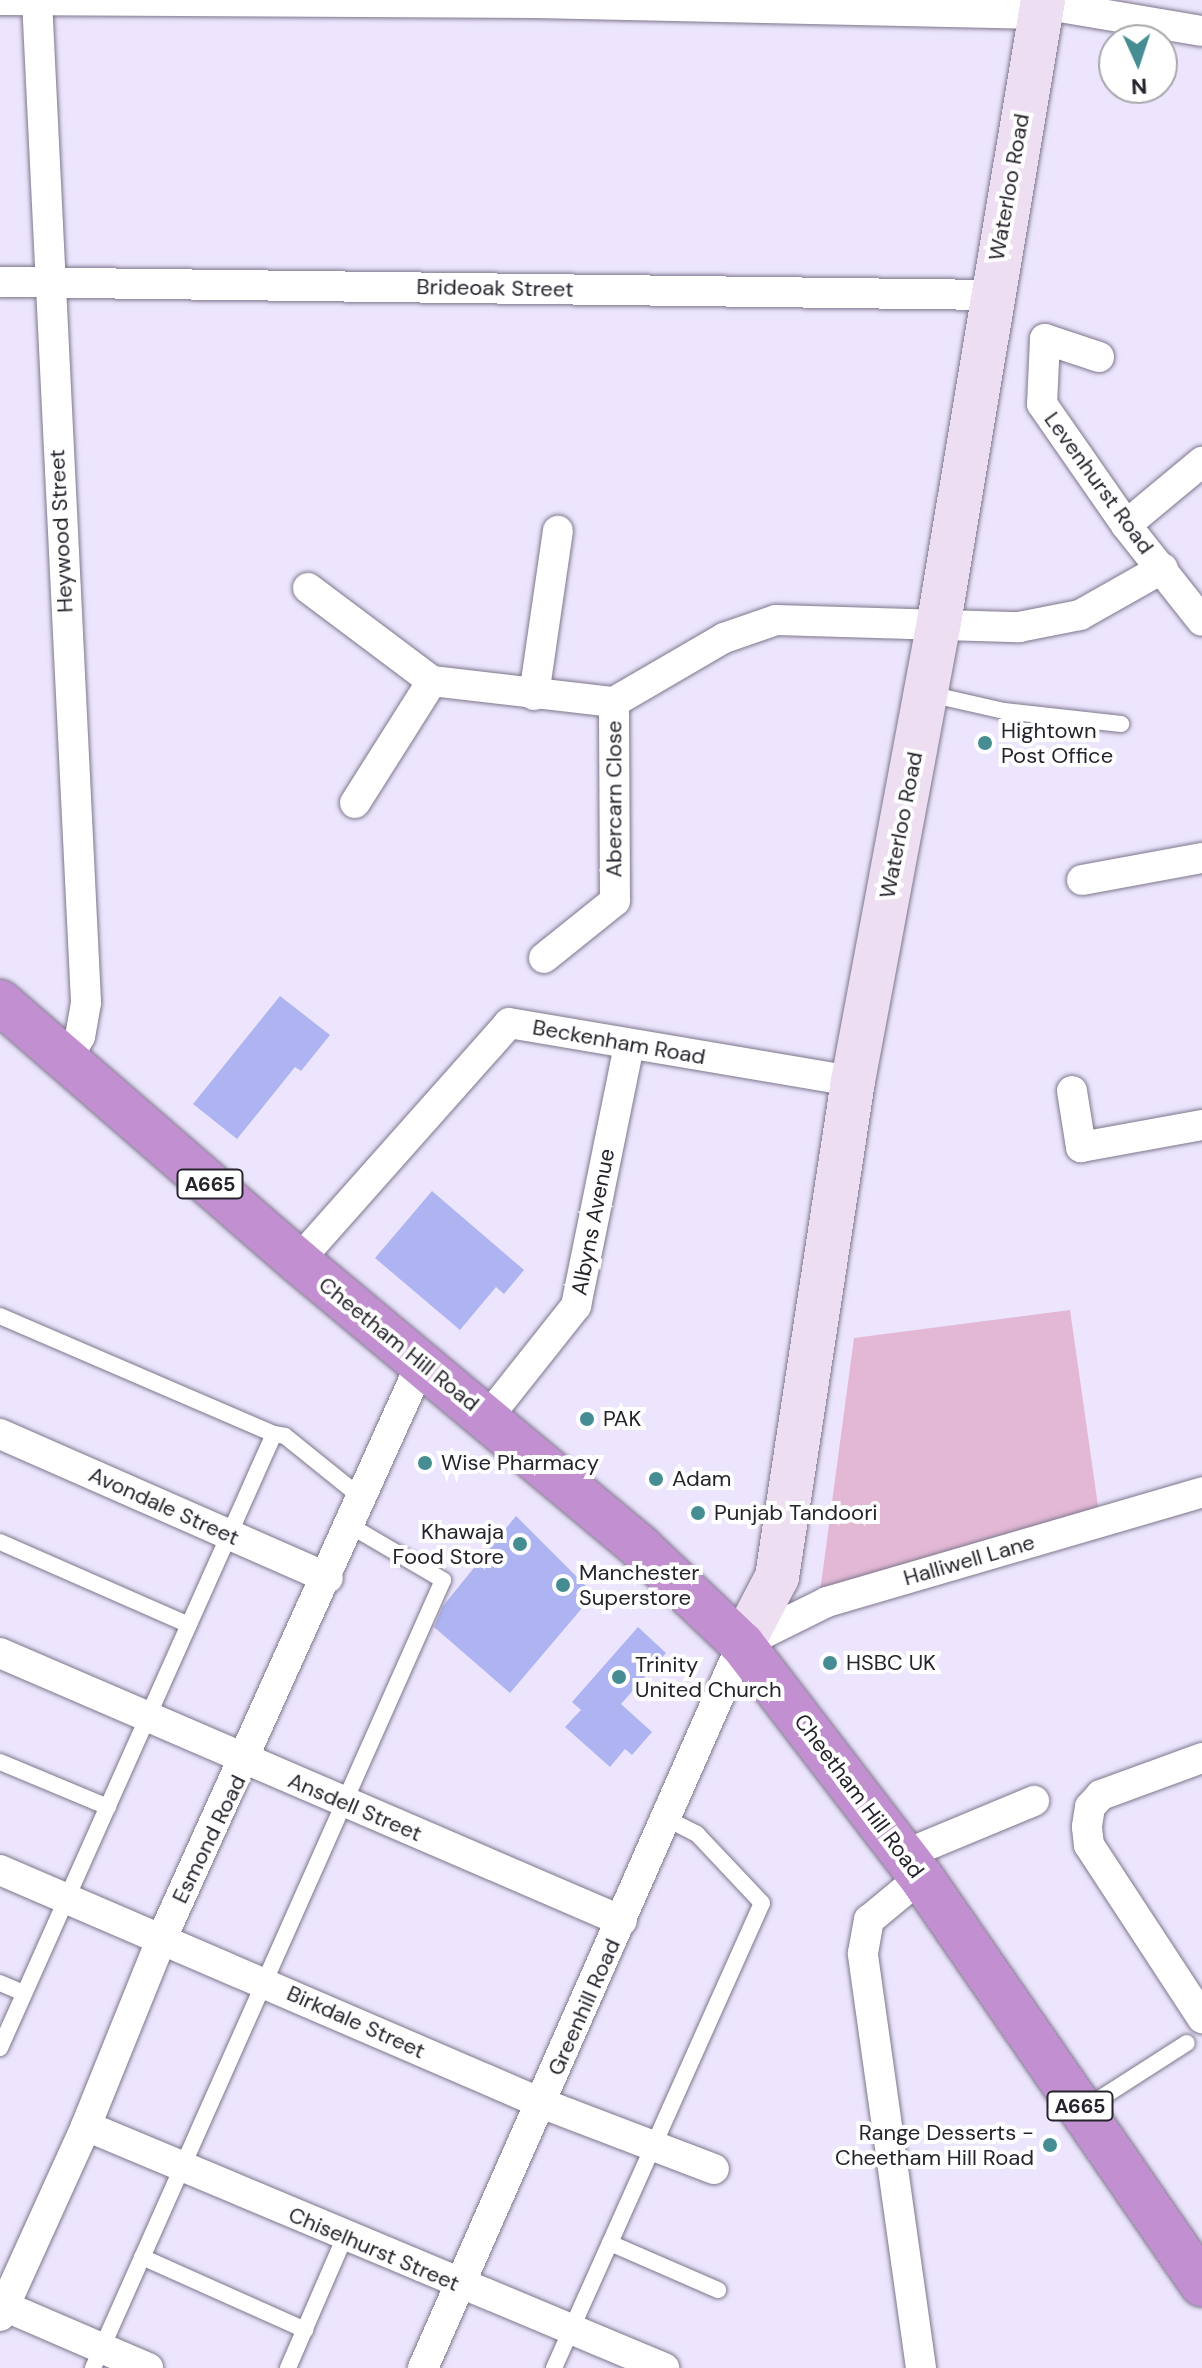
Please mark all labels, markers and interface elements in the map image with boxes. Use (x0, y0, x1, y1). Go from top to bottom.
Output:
north arrow (1098, 24, 1178, 104)
text: N (1130, 72, 1148, 101)
street label: Waterloo Road (983, 111, 1035, 263)
street label: Brideoak Street (416, 273, 574, 303)
street label: Levenhurst Road (1039, 407, 1159, 559)
street label: Heywood Street (44, 449, 78, 613)
place label: Hightown Post Office (1001, 717, 1113, 768)
street label: Abercarn Close (601, 720, 627, 878)
marker: Hightown Post Office (976, 734, 994, 752)
street label: Waterloo Road (874, 749, 928, 901)
street label: Beckenham Road (531, 1014, 707, 1070)
street label: Albyns Avenue (566, 1146, 620, 1298)
road number: A665 (176, 1168, 244, 1200)
street label: Cheetham Hill Road (313, 1271, 485, 1417)
place label: PAK (603, 1406, 641, 1432)
marker: PAK (578, 1410, 596, 1428)
place label: Wise Pharmacy (441, 1450, 599, 1476)
marker: Wise Pharmacy (416, 1454, 434, 1472)
street label: Avondale Street (85, 1461, 243, 1551)
place label: Adam (672, 1466, 731, 1492)
marker: Adam (647, 1470, 665, 1488)
place label: Punjab Tandoori (714, 1500, 878, 1526)
marker: Punjab Tandoori (689, 1504, 707, 1522)
place label: Khawaja Food Store (393, 1518, 504, 1570)
street label: Halliwell Lane (900, 1529, 1038, 1591)
marker: Khawaja Food Store (511, 1535, 529, 1553)
place label: Manchester Superstore (579, 1559, 699, 1610)
marker: Manchester Superstore (554, 1576, 572, 1594)
place label: HSBC UK (846, 1650, 936, 1676)
place label: Trinity United Church (635, 1651, 782, 1702)
marker: HSBC UK (821, 1654, 839, 1672)
marker: Trinity United Church (610, 1668, 628, 1686)
street label: Cheetham Hill Road (789, 1709, 929, 1883)
street label: Ansdell Street (284, 1767, 426, 1847)
street label: Esmond Road (167, 1770, 251, 1908)
street label: Greenhill Road (542, 1935, 626, 2079)
street label: Birkdale Street (283, 1980, 429, 2064)
road number: A665 (1046, 2090, 1114, 2122)
place label: Range Desserts - Cheetham Hill Road (835, 2119, 1034, 2170)
marker: Range Desserts - Cheetham Hill Road (1041, 2136, 1059, 2154)
street label: Chiselhurst Street (285, 2201, 463, 2297)

